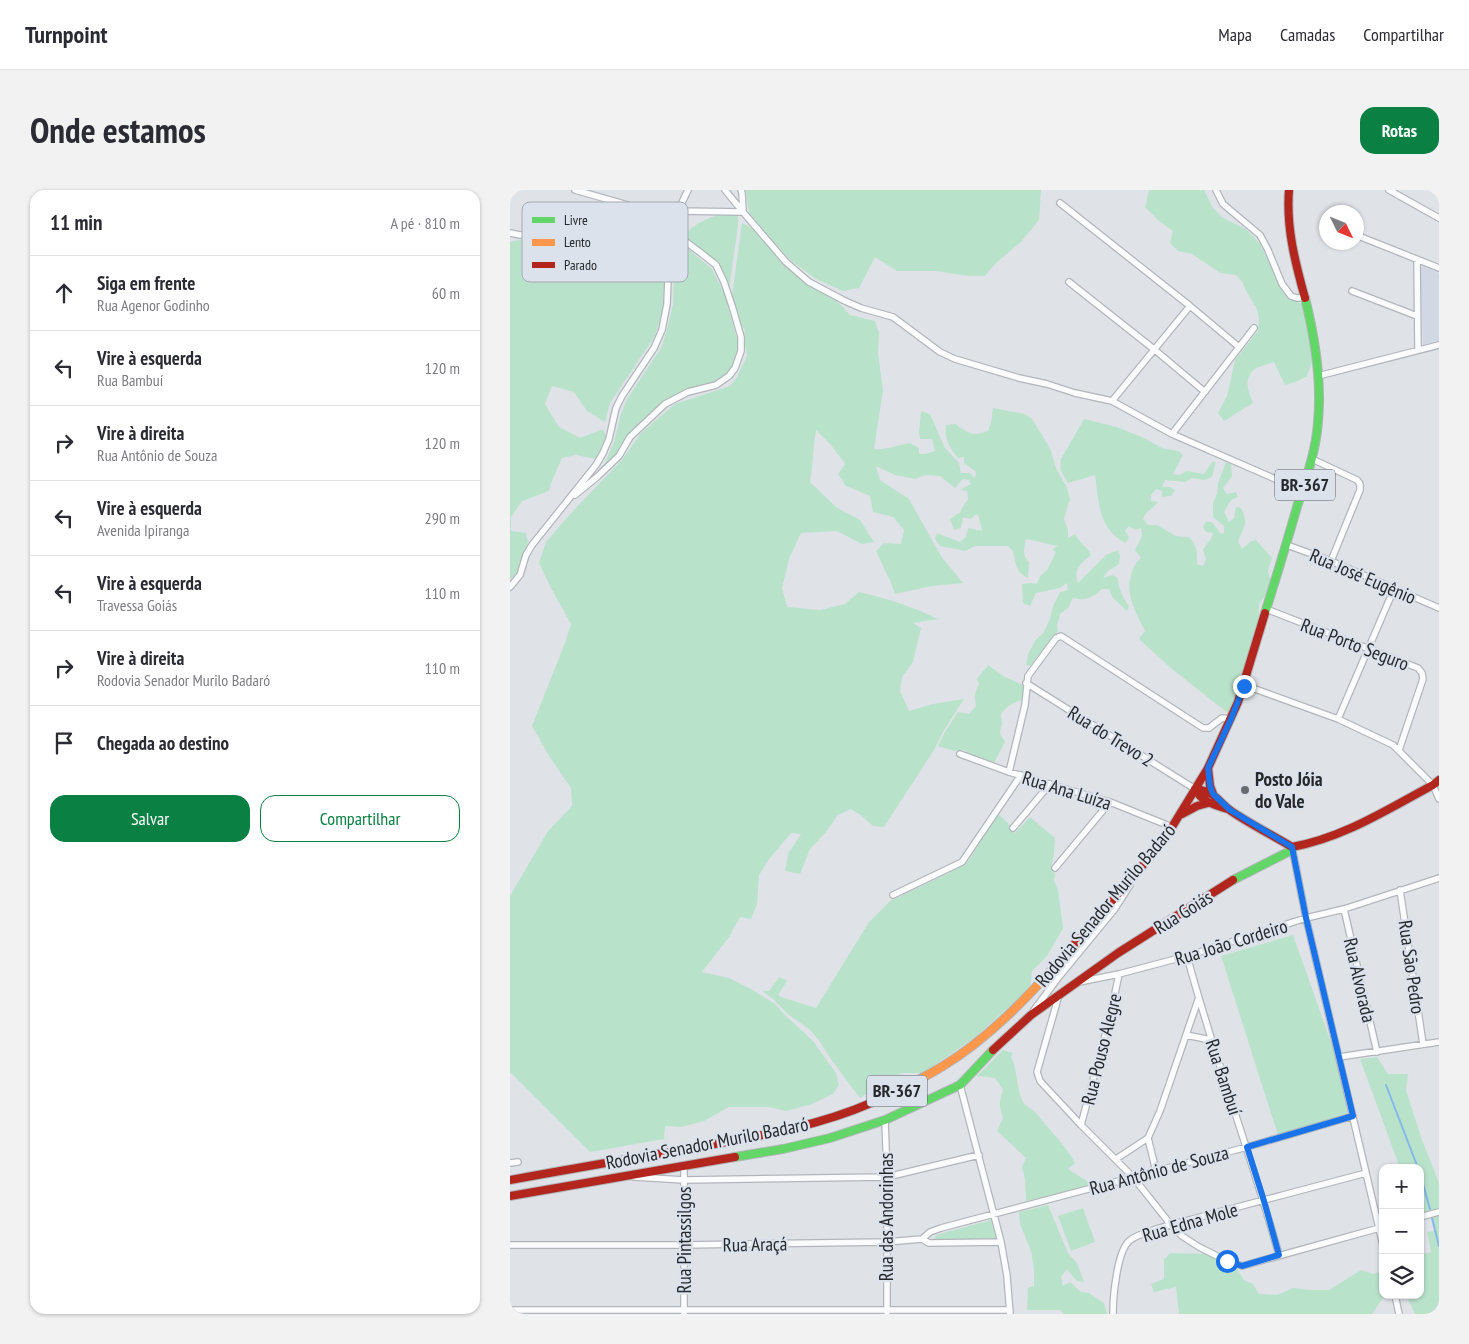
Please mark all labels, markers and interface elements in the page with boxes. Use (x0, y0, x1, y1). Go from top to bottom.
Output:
text: Turnpoint (25, 19, 107, 50)
text: Mapa (1218, 23, 1252, 46)
text: Camadas (1280, 23, 1335, 46)
text: Compartilhar (1363, 23, 1444, 46)
text: Onde estamos (30, 107, 206, 153)
button: Rotas (1360, 107, 1439, 154)
legend (522, 202, 688, 282)
north arrow (1319, 205, 1364, 250)
text: 11 min (50, 209, 102, 236)
text: Livre (564, 211, 588, 229)
text: A pé · 810 m (390, 213, 460, 233)
text: Lento (564, 233, 591, 251)
text: Parado (564, 256, 597, 274)
text: Siga em frente (97, 271, 195, 295)
icon: ahead (50, 279, 78, 307)
text: 60 m (432, 283, 460, 303)
text: Rua Agenor Godinho (97, 295, 210, 315)
text: Vire à esquerda (97, 346, 202, 370)
icon: left (50, 354, 78, 382)
text: 120 m (425, 358, 460, 378)
text: Rua Bambuí (97, 370, 163, 390)
text: Vire à direita (97, 421, 184, 445)
icon: right (50, 429, 78, 457)
text: 120 m (425, 433, 460, 453)
text: Rua Antônio de Souza (97, 445, 217, 465)
road number: BR-367 (1275, 470, 1335, 500)
text: Vire à esquerda (97, 496, 202, 520)
icon: left (50, 504, 78, 532)
text: 290 m (425, 508, 460, 528)
text: Avenida Ipiranga (97, 520, 189, 540)
street label: Rua José Eugênio (1306, 543, 1420, 609)
text: Vire à esquerda (97, 571, 202, 595)
icon: left (50, 579, 78, 607)
text: 110 m (425, 583, 460, 603)
text: Travessa Goiás (97, 595, 177, 615)
street label: Rua Porto Seguro (1298, 612, 1412, 676)
text: Vire à direita (97, 646, 184, 670)
icon: right (50, 654, 78, 682)
text: 110 m (425, 658, 460, 678)
text: Rodovia Senador Murilo Badaró (97, 670, 270, 690)
route end (1233, 675, 1256, 698)
street label: Rua do Trevo 2 (1064, 700, 1158, 772)
icon: arrive (50, 729, 78, 757)
text: Chegada ao destino (97, 731, 229, 755)
street label: Rua Ana Luíza (1020, 765, 1114, 815)
place label: Posto Jóia do Vale (1255, 767, 1323, 813)
marker: Posto Jóia do Vale (1239, 784, 1251, 796)
button: Salvar (50, 795, 250, 842)
button: Compartilhar (260, 795, 460, 842)
street label: Rodovia Senador Murilo Badaró (1030, 819, 1180, 991)
street label: Rua Goiás (1149, 885, 1217, 939)
street label: Rua João Cordeiro (1172, 913, 1290, 971)
street label: Rua São Pedro (1394, 919, 1430, 1015)
street label: Rua Alvorada (1339, 935, 1381, 1025)
street label: Rua Pouso Alegre (1076, 991, 1126, 1107)
street label: Rua Bambuí (1200, 1036, 1248, 1118)
road number: BR-367 (867, 1076, 927, 1106)
street label: Rodovia Senador Murilo Badaró (604, 1112, 810, 1174)
street label: Rua Antônio de Souza (1087, 1140, 1231, 1200)
street label: Rua das Andorinhas (874, 1153, 898, 1281)
map controls (1379, 1164, 1424, 1299)
button: + (1379, 1164, 1424, 1209)
street label: Rua Pintassilgos (672, 1186, 696, 1294)
street label: Rua Edna Mole (1140, 1197, 1241, 1247)
button: − (1379, 1209, 1424, 1254)
street label: Rua Araçá (722, 1231, 788, 1257)
route start (1216, 1250, 1239, 1273)
button: layers (1379, 1254, 1424, 1299)

